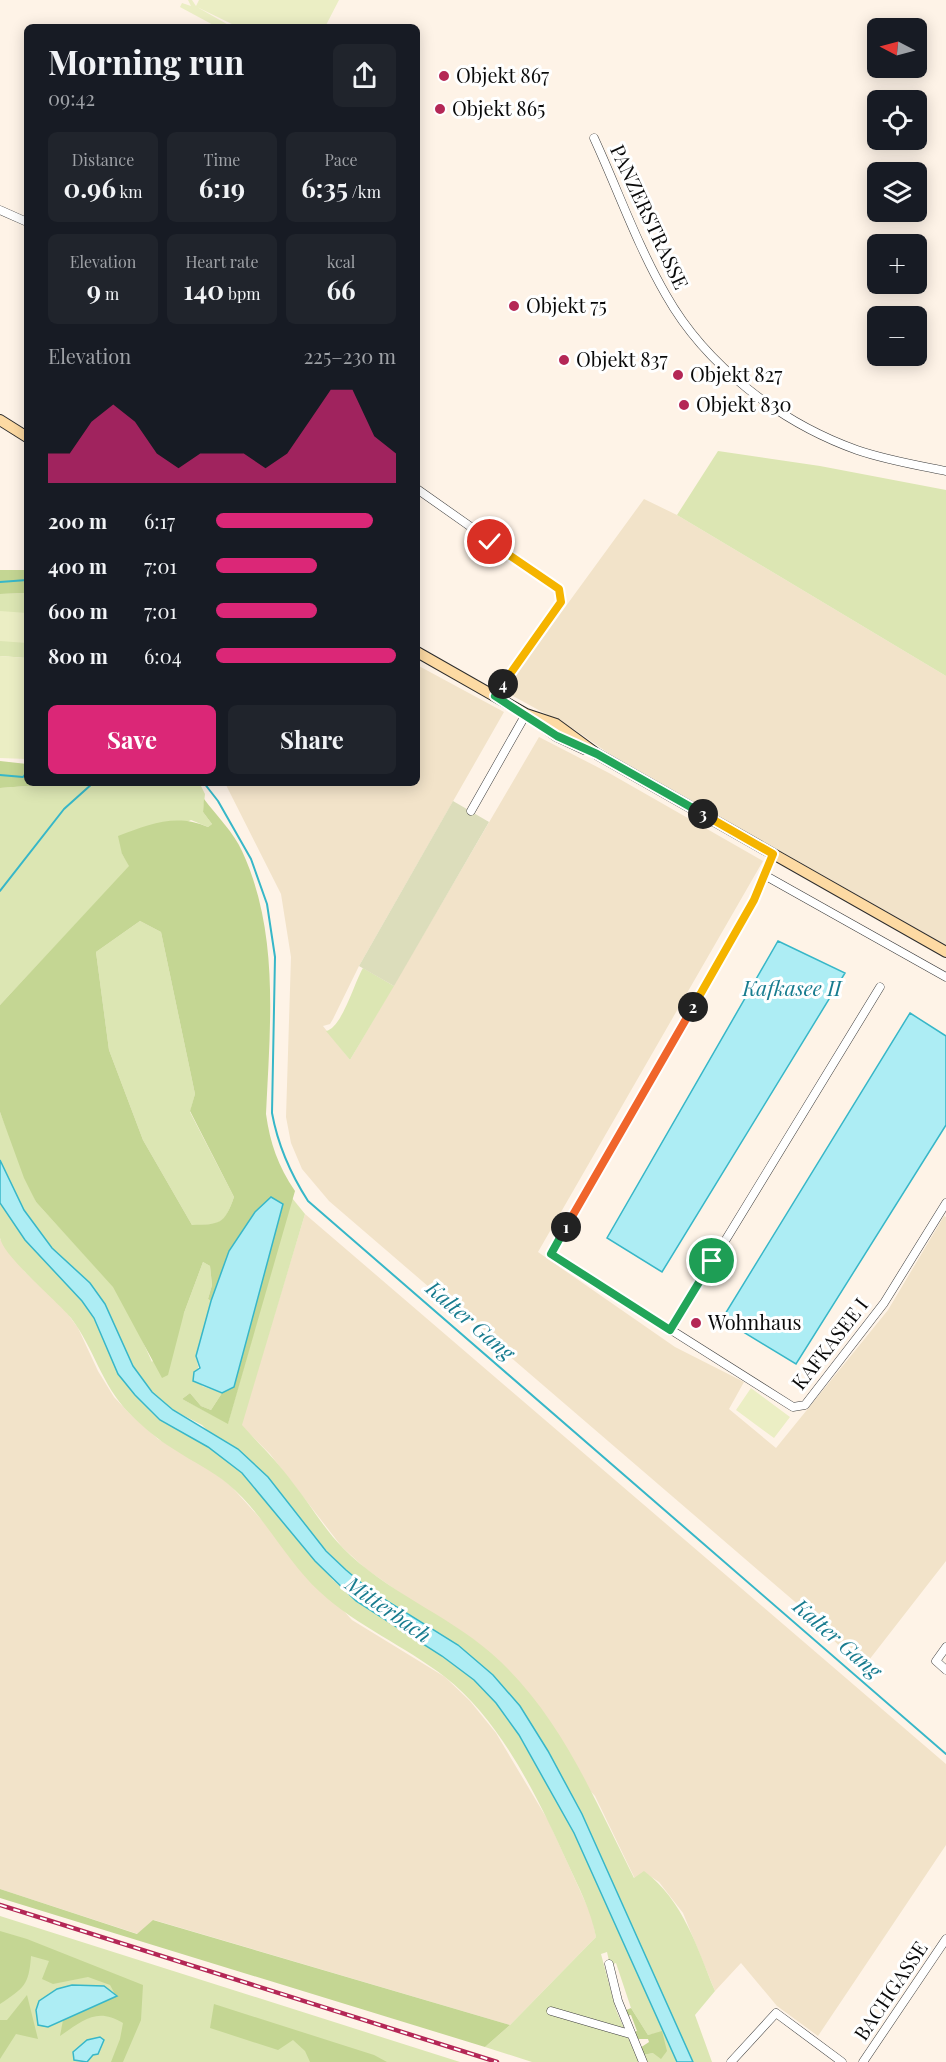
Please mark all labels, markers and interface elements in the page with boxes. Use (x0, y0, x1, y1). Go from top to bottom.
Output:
north arrow (867, 18, 927, 78)
map controls (867, 18, 927, 366)
text: Morning run (48, 39, 244, 83)
button: share (333, 44, 396, 107)
place label: Objekt 867 (456, 61, 549, 88)
marker: Objekt 867 (437, 69, 451, 83)
text: 09:42 (48, 84, 95, 111)
button: locate (867, 90, 927, 150)
place label: Objekt 865 (452, 94, 545, 121)
marker: Objekt 865 (433, 102, 447, 116)
street label: PANZERSTRASSE (605, 140, 696, 293)
text: Distance (72, 149, 134, 170)
text: Time (204, 149, 240, 170)
text: Pace (324, 149, 358, 170)
button: layers (867, 162, 927, 222)
text: 0.96 (63, 170, 116, 205)
text: 6:19 (199, 170, 245, 205)
text: 6:35 (301, 170, 348, 205)
text: km (116, 181, 143, 202)
text: /km (348, 181, 381, 202)
button: + (867, 234, 927, 294)
text: Elevation (70, 251, 136, 272)
text: Heart rate (185, 251, 259, 272)
text: kcal (327, 251, 355, 272)
text: 9 (87, 272, 101, 307)
text: 140 (184, 272, 224, 307)
text: 66 (326, 272, 356, 307)
text: m (101, 283, 119, 304)
text: bpm (224, 283, 260, 304)
place label: Objekt 75 (526, 291, 607, 318)
marker: Objekt 75 (507, 299, 521, 313)
button: − (867, 306, 927, 366)
text: Elevation (48, 342, 131, 369)
text: 225–230 m (304, 342, 396, 369)
place label: Objekt 837 (576, 345, 668, 372)
marker: Objekt 837 (557, 353, 571, 367)
place label: Objekt 827 (690, 360, 782, 387)
marker: Objekt 827 (671, 368, 685, 382)
place label: Objekt 830 (696, 390, 791, 417)
marker: Objekt 830 (677, 398, 691, 412)
text: 200 m (48, 507, 107, 534)
text: 6:17 (144, 507, 175, 534)
pin (464, 516, 515, 567)
icon: check (473, 525, 506, 558)
text: 400 m (48, 552, 107, 579)
text: 7:01 (144, 552, 177, 579)
text: 600 m (48, 597, 108, 624)
text: 7:01 (144, 597, 177, 624)
text: 800 m (48, 642, 108, 669)
text: 6:04 (144, 642, 182, 669)
pin: 4 (488, 669, 518, 699)
text: 4 (499, 673, 507, 694)
button: Save (48, 705, 216, 774)
button: Share (228, 705, 396, 774)
pin: 3 (688, 799, 718, 829)
text: 3 (699, 803, 707, 824)
water label: Kafkasee II (742, 973, 843, 1001)
pin: 2 (678, 992, 708, 1022)
text: 2 (689, 996, 697, 1017)
pin: 1 (551, 1212, 581, 1242)
text: 1 (563, 1216, 569, 1237)
pin (686, 1235, 737, 1286)
icon: arrive (695, 1244, 728, 1277)
water label: Kalter Gang (421, 1273, 523, 1367)
street label: KAFKASEE I (785, 1292, 873, 1394)
place label: Wohnhaus (707, 1308, 801, 1335)
marker: Wohnhaus (689, 1316, 703, 1330)
water label: Mitterbach (340, 1568, 437, 1648)
water label: Kalter Gang (788, 1591, 890, 1685)
street label: BACHGASSE (847, 1935, 933, 2045)

